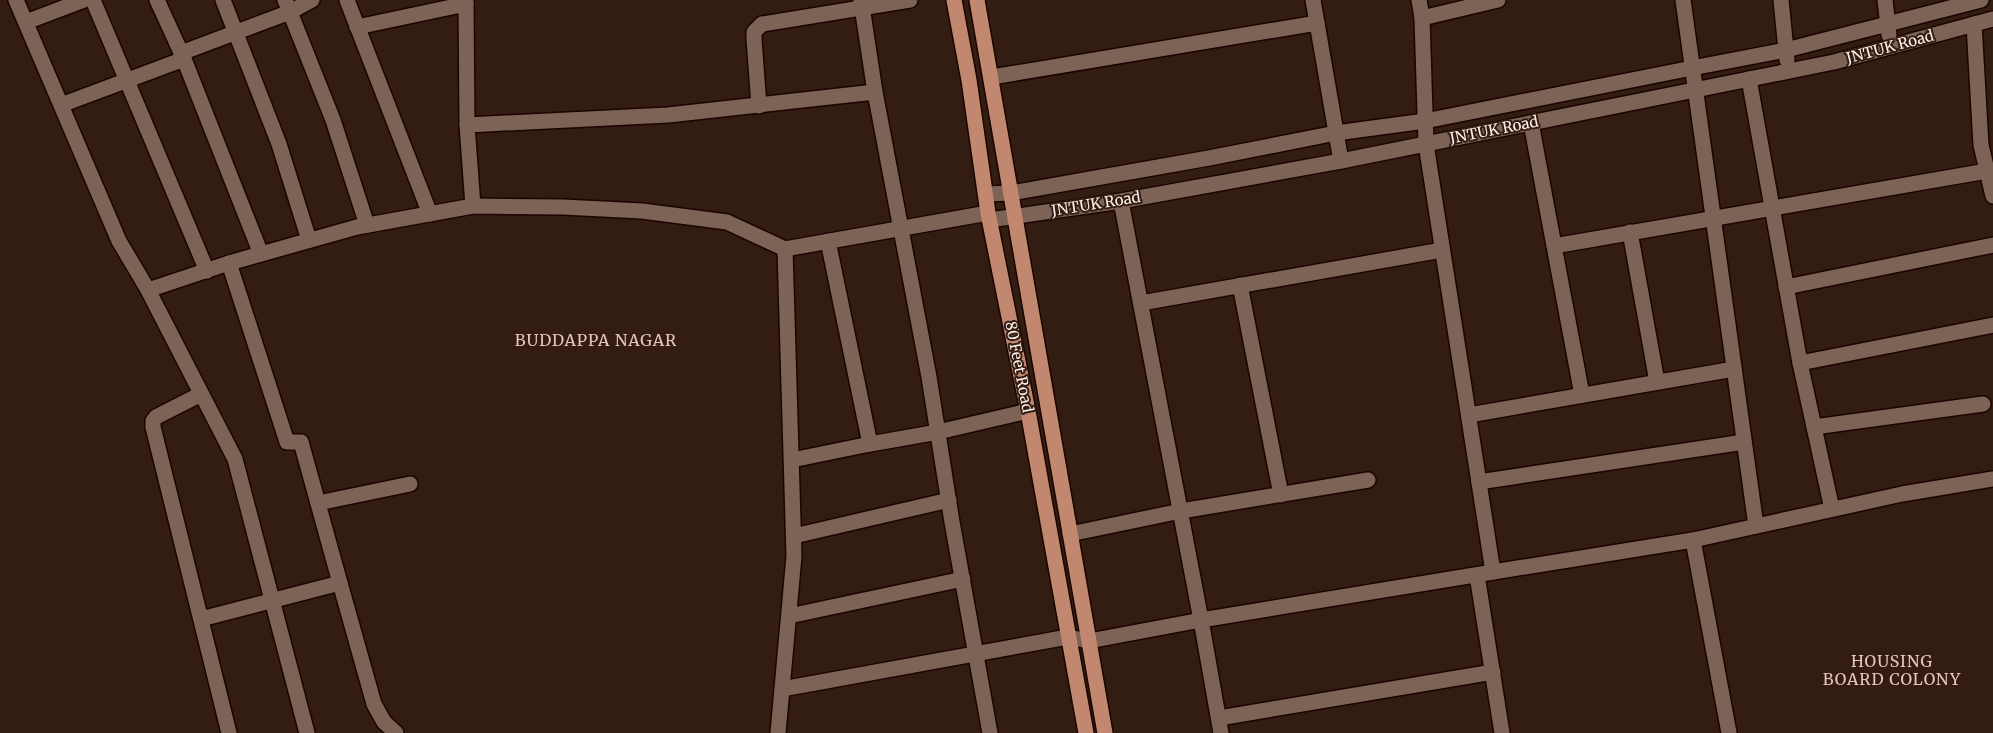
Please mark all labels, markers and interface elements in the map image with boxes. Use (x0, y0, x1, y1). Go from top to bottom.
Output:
street label: JNTUK Road (1843, 26, 1936, 68)
street label: JNTUK Road (1447, 112, 1540, 148)
street label: JNTUK Road (1049, 187, 1142, 220)
street label: 80 Feet Road (1001, 320, 1038, 414)
district label: BUDDAPPA NAGAR (515, 330, 677, 350)
district label: HOUSING BOARD COLONY (1823, 651, 1961, 689)

